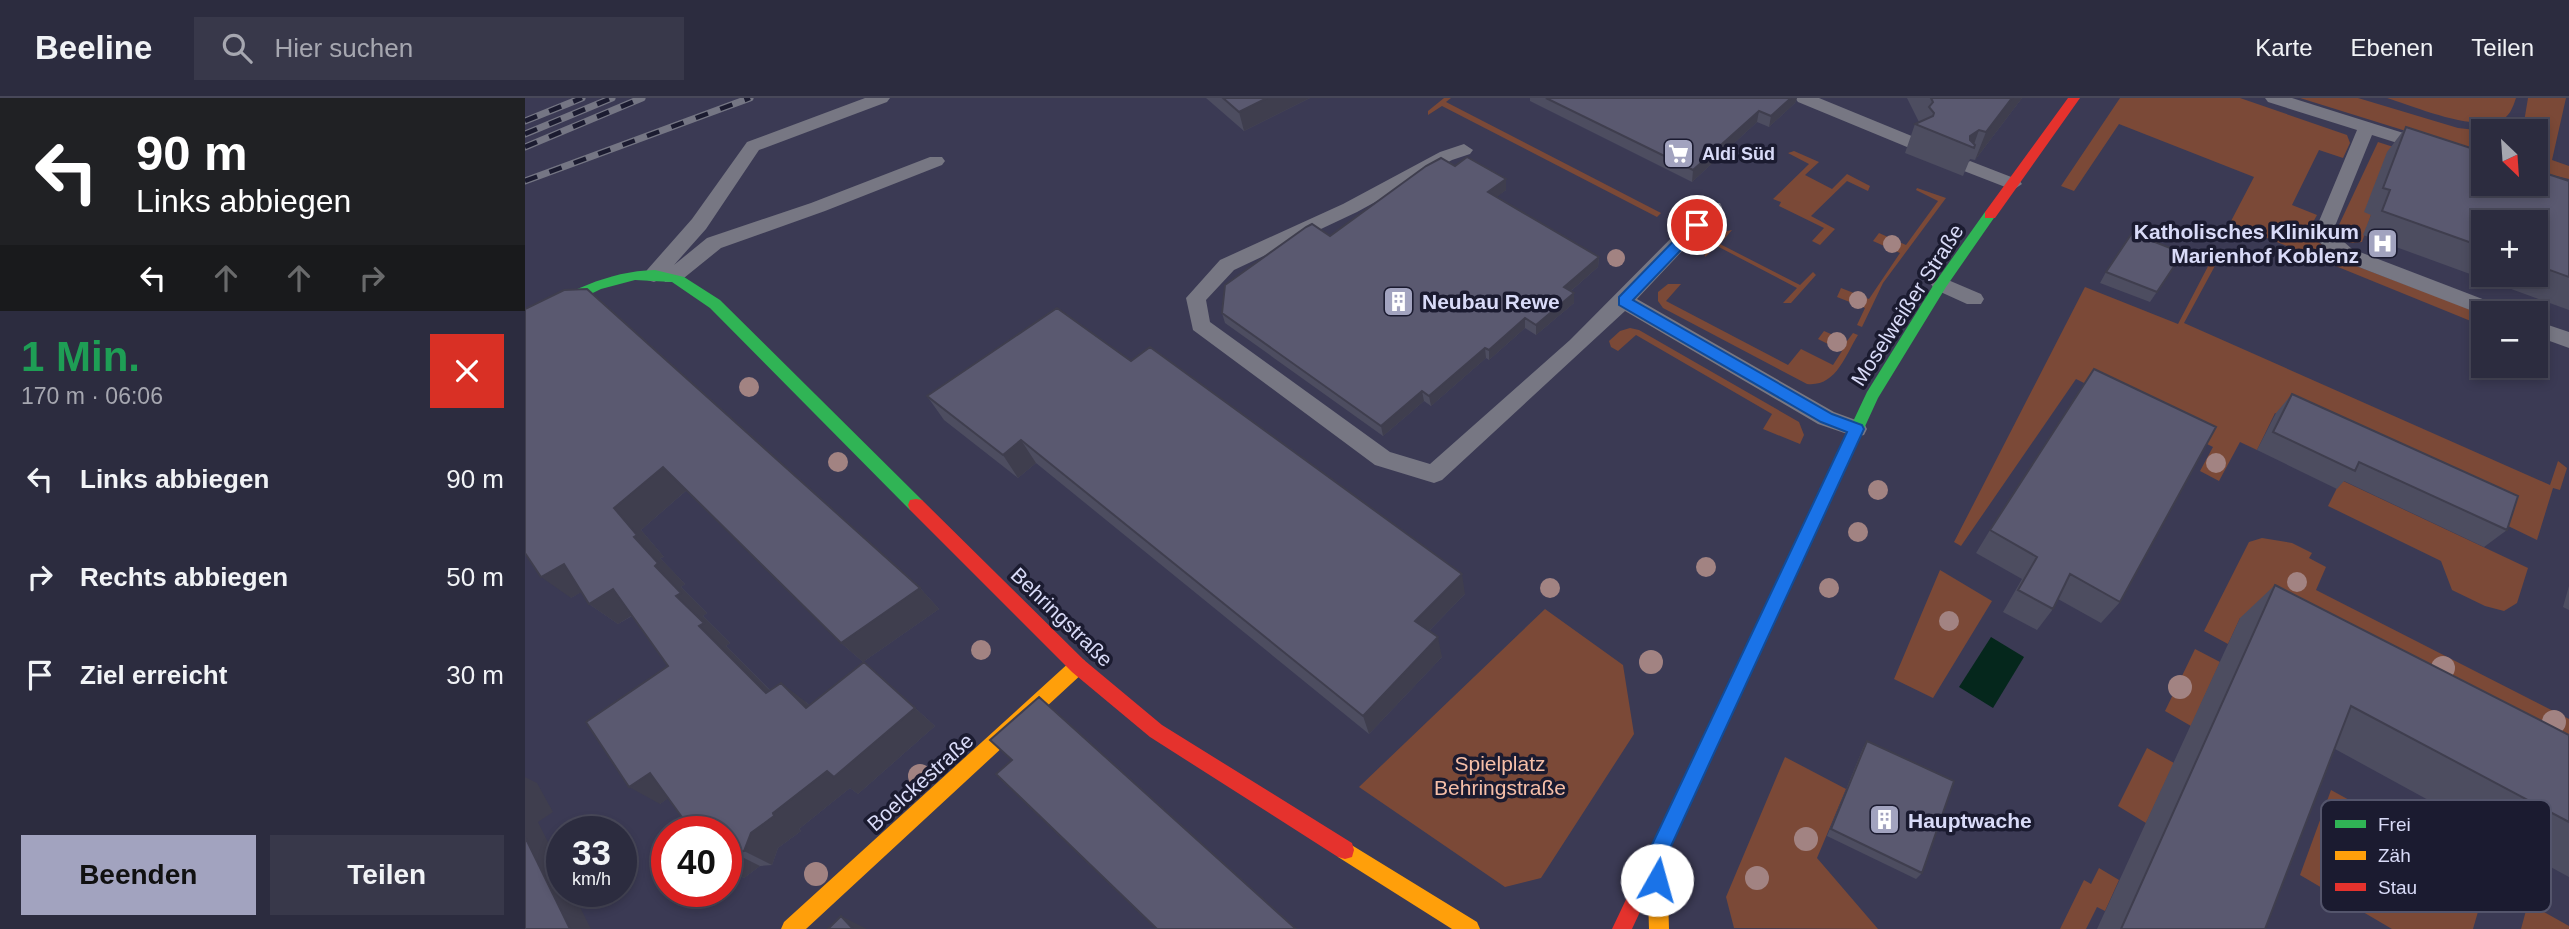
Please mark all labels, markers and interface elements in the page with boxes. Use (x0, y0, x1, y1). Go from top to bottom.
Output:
search box (194, 17, 684, 80)
text: Beeline (35, 29, 152, 66)
icon: search (218, 29, 256, 67)
text: Hier suchen (274, 33, 413, 63)
text: Karte (2255, 34, 2313, 61)
text: Ebenen (2351, 34, 2433, 61)
text: Teilen (2471, 34, 2534, 61)
north arrow (2471, 119, 2548, 196)
map controls (2471, 119, 2548, 378)
icon: left (21, 126, 112, 217)
text: 90 m (136, 126, 248, 180)
supermarket icon: Aldi Süd (1662, 137, 1696, 171)
place label: Aldi Süd (1702, 144, 1775, 164)
text: Links abbiegen (136, 183, 351, 219)
pin (1667, 195, 1727, 255)
icon: arrive (1678, 206, 1716, 244)
button: + (2471, 210, 2548, 287)
street label: Moselweißer Straße (1846, 220, 1968, 390)
place label: Katholisches Klinikum Marienhof Koblenz (2134, 220, 2359, 267)
hospital icon: Katholisches Klinikum Marienhof Koblenz (2365, 226, 2399, 260)
icon: left (134, 259, 172, 297)
icon: ahead (207, 259, 245, 297)
icon: ahead (280, 259, 318, 297)
icon: right (353, 259, 391, 297)
building icon: Neubau Rewe (1382, 284, 1416, 318)
place label: Neubau Rewe (1422, 290, 1560, 313)
button: − (2471, 301, 2548, 378)
text: 1 Min. (21, 333, 140, 380)
button: close (430, 334, 504, 408)
text: 170 m · 06:06 (21, 383, 163, 409)
icon: left (21, 460, 59, 498)
text: Links abbiegen (80, 464, 269, 494)
text: 90 m (446, 464, 504, 494)
icon: right (21, 558, 59, 596)
text: Rechts abbiegen (80, 562, 288, 592)
text: 50 m (446, 562, 504, 592)
street label: Behringstraße (1007, 563, 1117, 671)
icon: arrive (21, 656, 59, 694)
text: Ziel erreicht (80, 660, 227, 690)
text: 30 m (446, 660, 504, 690)
street label: Boelckestraße (862, 729, 978, 835)
park label: Spielplatz Behringstraße (1434, 752, 1566, 799)
legend (2321, 800, 2551, 912)
building icon: Hauptwache (1868, 803, 1902, 837)
place label: Hauptwache (1908, 809, 2032, 832)
text: Frei (2378, 814, 2411, 835)
speed limit sign: 40 (651, 816, 742, 907)
text: 33 (572, 833, 611, 872)
button: Beenden (21, 835, 256, 915)
button: Teilen (270, 835, 504, 915)
position arrow (1620, 843, 1694, 917)
text: Zäh (2378, 845, 2411, 866)
text: km/h (572, 869, 611, 889)
text: Stau (2378, 877, 2417, 898)

